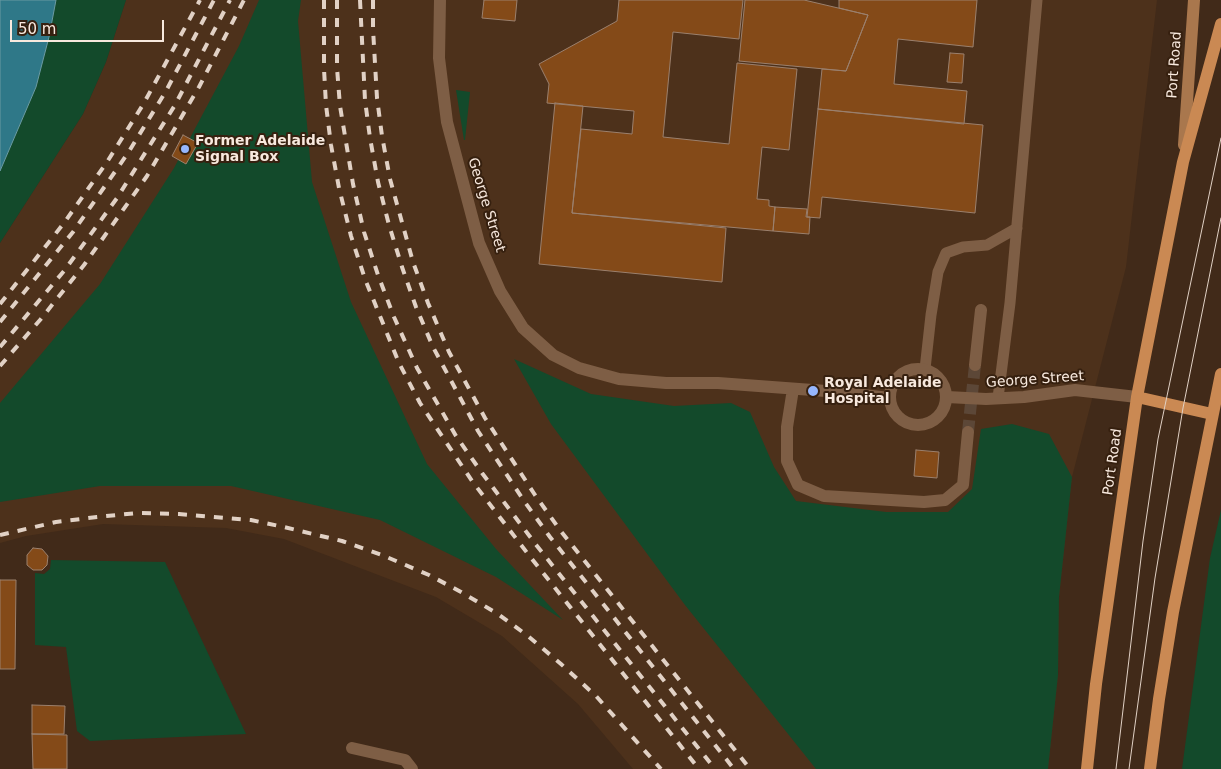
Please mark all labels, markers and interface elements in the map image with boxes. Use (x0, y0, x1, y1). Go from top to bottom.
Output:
scale bar (12, 10, 166, 42)
text: 50 m (18, 20, 56, 38)
street label: Port Road (1164, 31, 1186, 99)
place label: Former Adelaide Signal Box (195, 133, 325, 166)
marker: Former Adelaide Signal Box (179, 143, 191, 155)
street label: George Street (464, 156, 508, 254)
street label: George Street (986, 368, 1084, 392)
place label: Royal Adelaide Hospital (824, 375, 942, 408)
marker: Royal Adelaide Hospital (806, 384, 820, 398)
street label: Port Road (1100, 427, 1126, 497)

